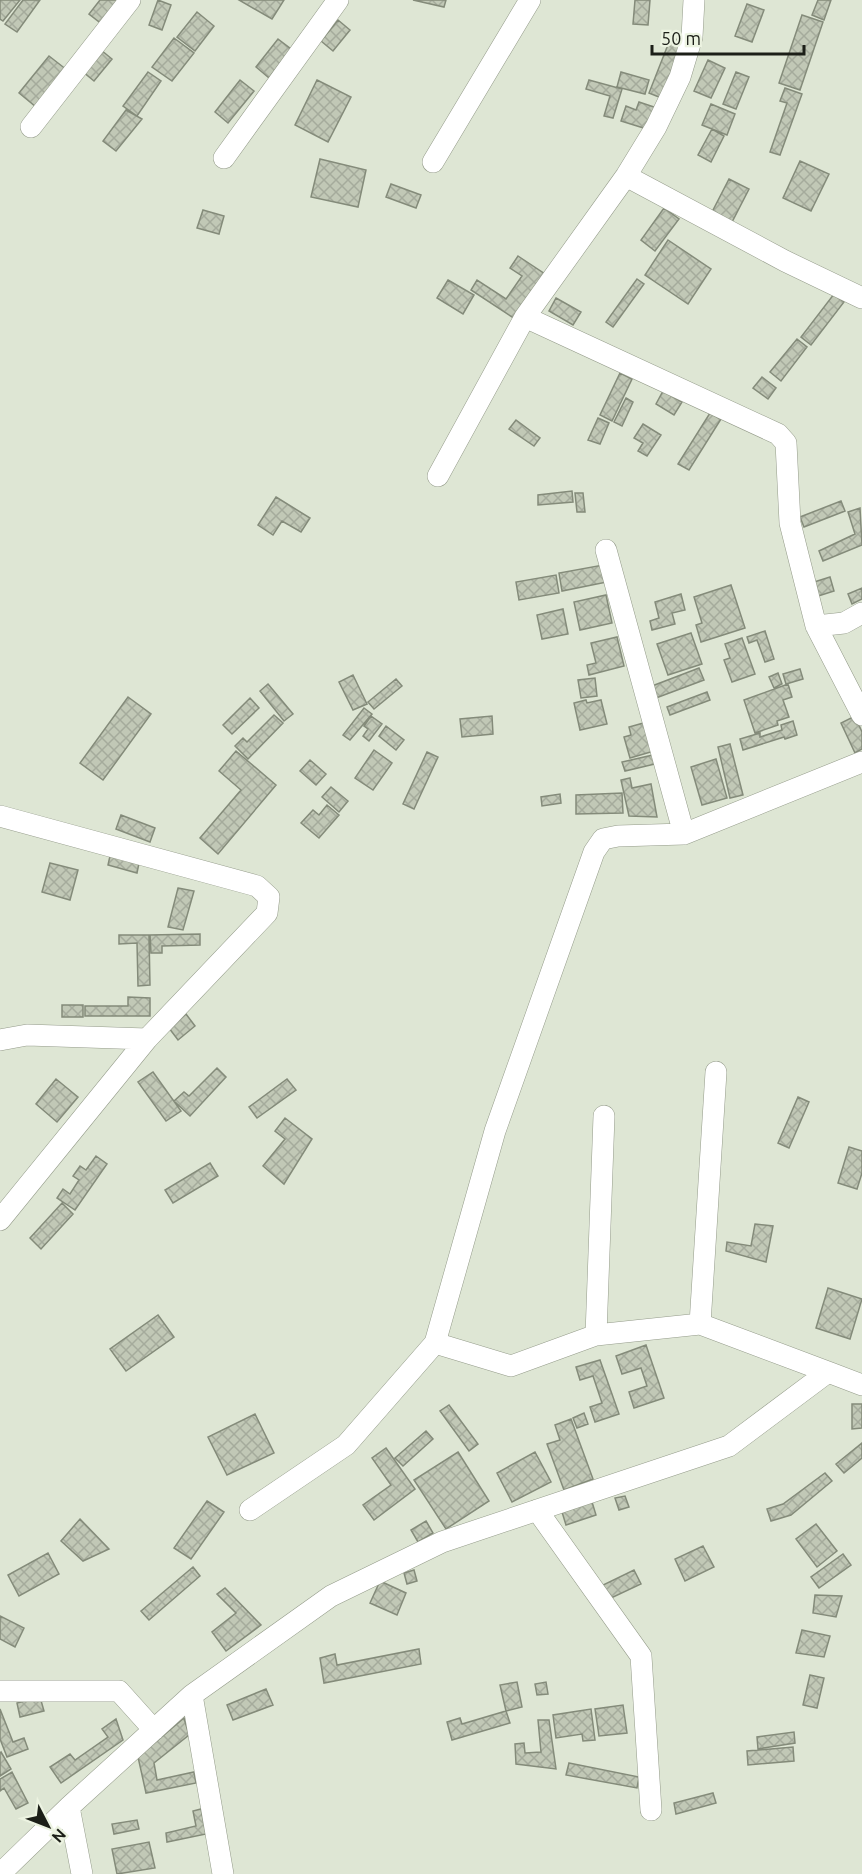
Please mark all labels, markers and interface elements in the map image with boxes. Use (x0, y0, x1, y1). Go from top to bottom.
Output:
scale bar (652, 18, 804, 56)
text: 50 m (661, 28, 701, 48)
north arrow (18, 1796, 78, 1856)
text: N (48, 1826, 70, 1846)

